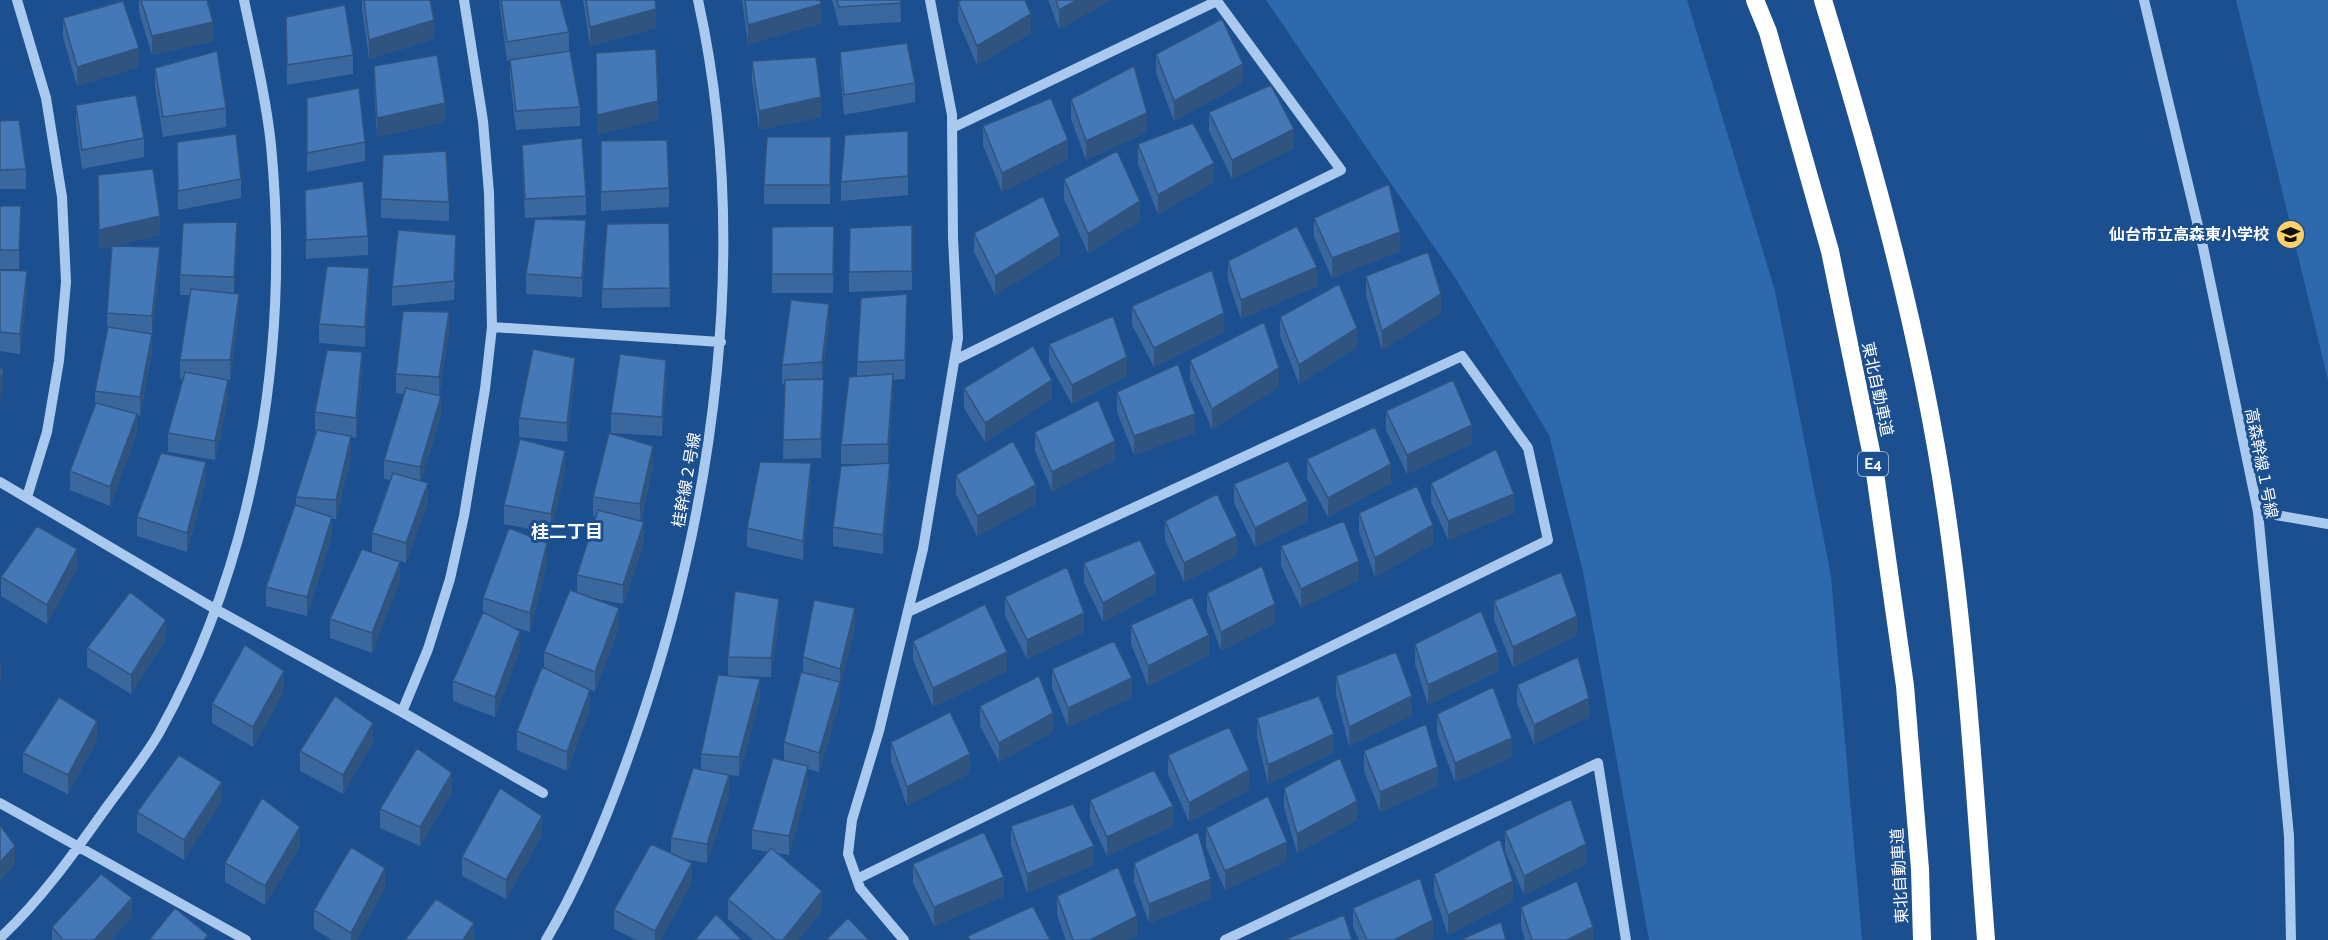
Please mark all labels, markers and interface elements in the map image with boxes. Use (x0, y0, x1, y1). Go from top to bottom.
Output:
school or university icon: 仙台市立高森東小学校 (2274, 218, 2306, 250)
place label: 仙台市立高森東小学校 (2108, 225, 2269, 244)
street label: 東北自動車道 (1858, 340, 1897, 438)
street label: 高森幹線１号線 (2241, 406, 2282, 520)
street label: 桂幹線２号線 (669, 431, 704, 529)
road number: E4 (1858, 452, 1888, 476)
district label: 桂二丁目 (531, 521, 603, 542)
street label: 東北自動車道 (1887, 828, 1911, 924)

